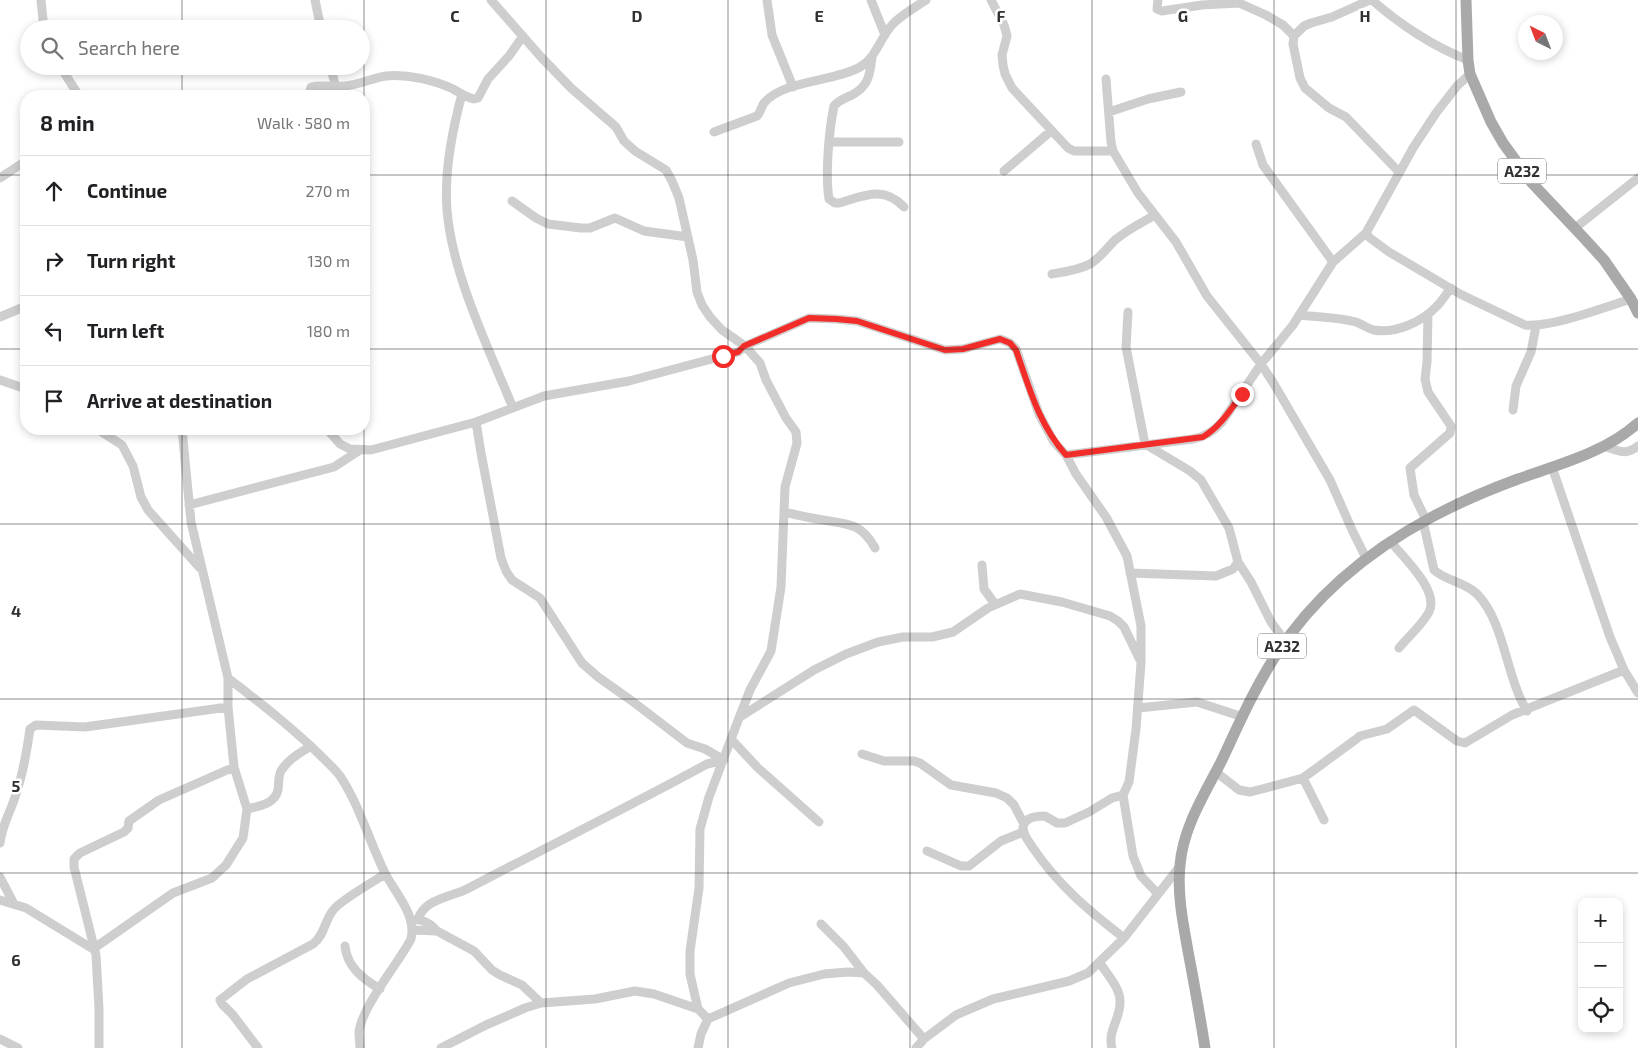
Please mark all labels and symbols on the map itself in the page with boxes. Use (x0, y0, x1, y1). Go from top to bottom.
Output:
text: C (450, 6, 460, 25)
text: D (632, 6, 643, 25)
text: E (814, 6, 824, 25)
text: F (997, 6, 1006, 25)
text: G (1178, 6, 1188, 25)
text: H (1359, 6, 1371, 25)
north arrow (1518, 15, 1563, 60)
road number: A232 (1498, 158, 1546, 184)
route start (712, 345, 735, 368)
route end (1231, 383, 1254, 406)
text: 4 (11, 601, 21, 620)
road number: A232 (1258, 634, 1306, 658)
text: 5 (12, 776, 21, 795)
text: 6 (11, 950, 21, 969)

